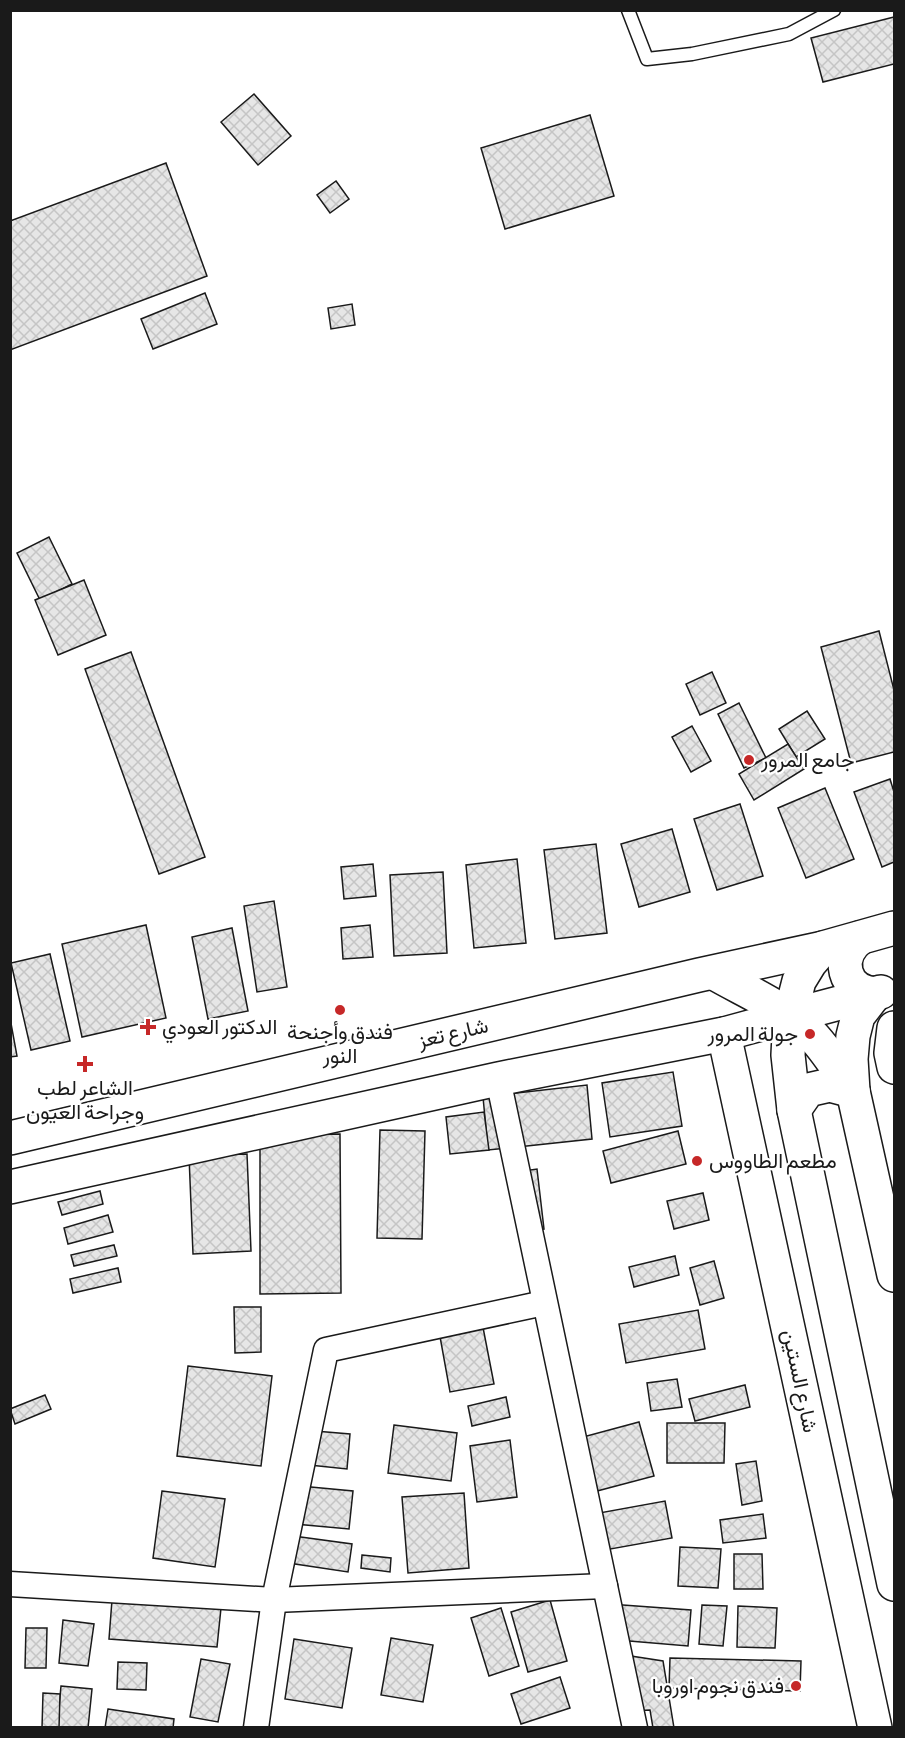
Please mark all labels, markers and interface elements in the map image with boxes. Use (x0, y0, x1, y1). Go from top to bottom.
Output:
place label: جامع المرور (760, 747, 855, 774)
marker: جامع المرور (742, 753, 756, 767)
marker: فندق وأجنحة النور (333, 1003, 347, 1017)
street label: شارع تعز (414, 1012, 491, 1055)
place label: الدكتور العودي (162, 1014, 277, 1044)
marker: الدكتور العودي (139, 1018, 157, 1036)
place label: فندق وأجنحة النور (287, 1019, 393, 1069)
place label: جولة المرور (706, 1021, 798, 1047)
marker: جولة المرور (803, 1027, 817, 1041)
marker: الشاعر لطب وجراحة العيون (76, 1055, 94, 1073)
place label: الشاعر لطب وجراحة العيون (26, 1075, 144, 1125)
place label: مطعم الطاووس (709, 1148, 837, 1175)
marker: مطعم الطاووس (690, 1154, 704, 1168)
street label: شارع الستين (775, 1327, 824, 1435)
place label: فندق نجوم اوروبا (652, 1673, 784, 1700)
marker: فندق نجوم اوروبا (789, 1679, 803, 1693)

